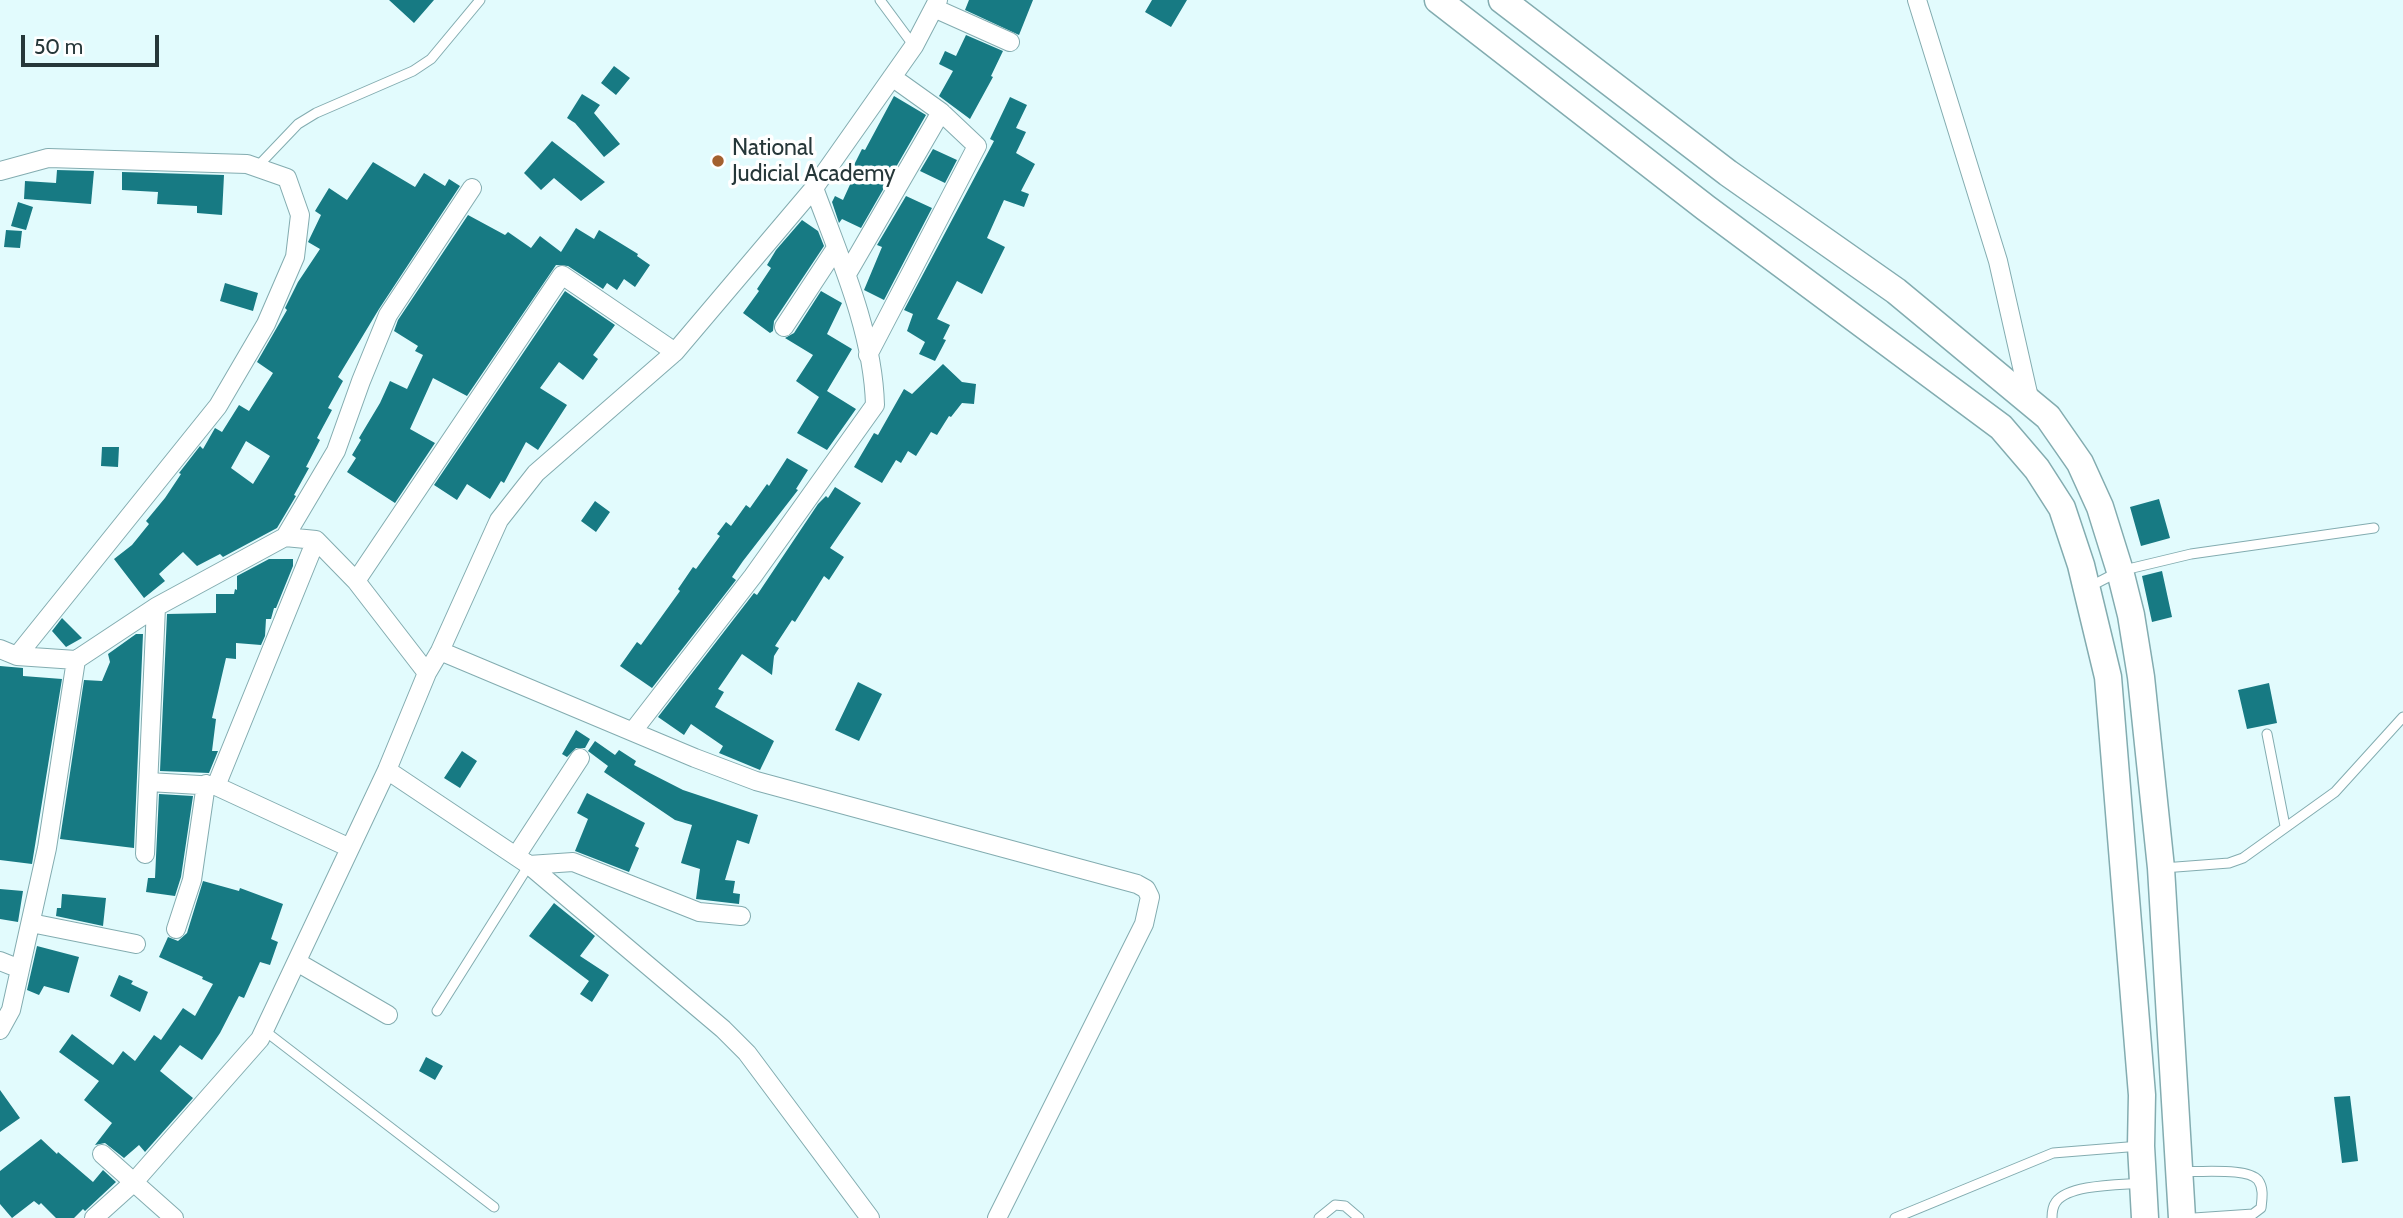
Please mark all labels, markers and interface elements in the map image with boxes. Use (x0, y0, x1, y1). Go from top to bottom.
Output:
scale bar (24, 21, 163, 65)
text: 50 m (34, 34, 83, 59)
place label: National Judicial Academy (732, 134, 896, 188)
marker: National Judicial Academy (710, 153, 726, 169)

